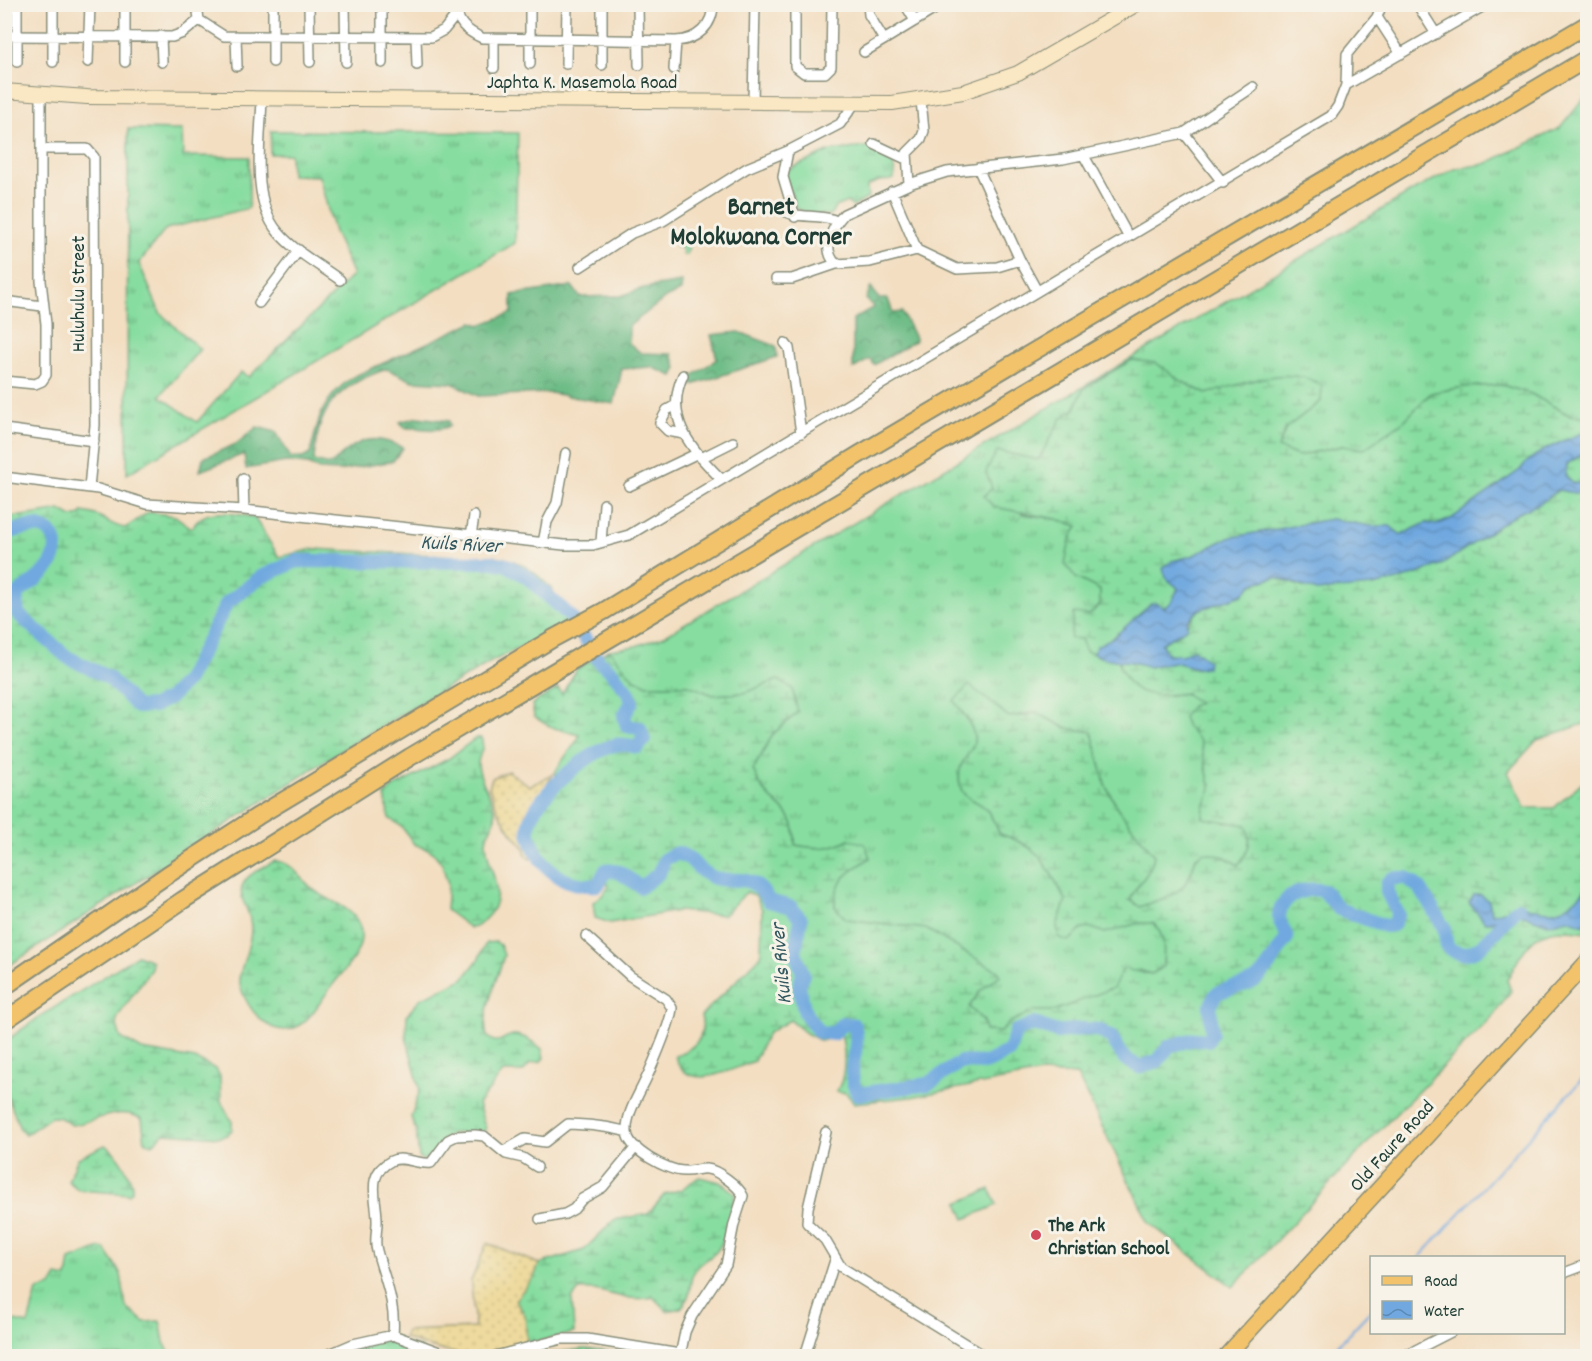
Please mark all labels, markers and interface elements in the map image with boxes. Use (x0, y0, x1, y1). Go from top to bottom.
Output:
street label: Japhta K. Masemola Road (487, 70, 677, 98)
district label: Barnet Molokwana Corner (670, 190, 852, 257)
street label: Huluhulu Street (66, 236, 94, 352)
water label: Kuils River (420, 529, 504, 563)
water label: Kuils River (764, 920, 801, 1005)
street label: Old Faure Road (1344, 1095, 1442, 1199)
place label: The Ark Christian School (1048, 1213, 1170, 1264)
marker: The Ark Christian School (1029, 1228, 1043, 1242)
legend (1370, 1256, 1565, 1334)
text: Road (1424, 1270, 1458, 1295)
text: Water (1424, 1300, 1464, 1325)

